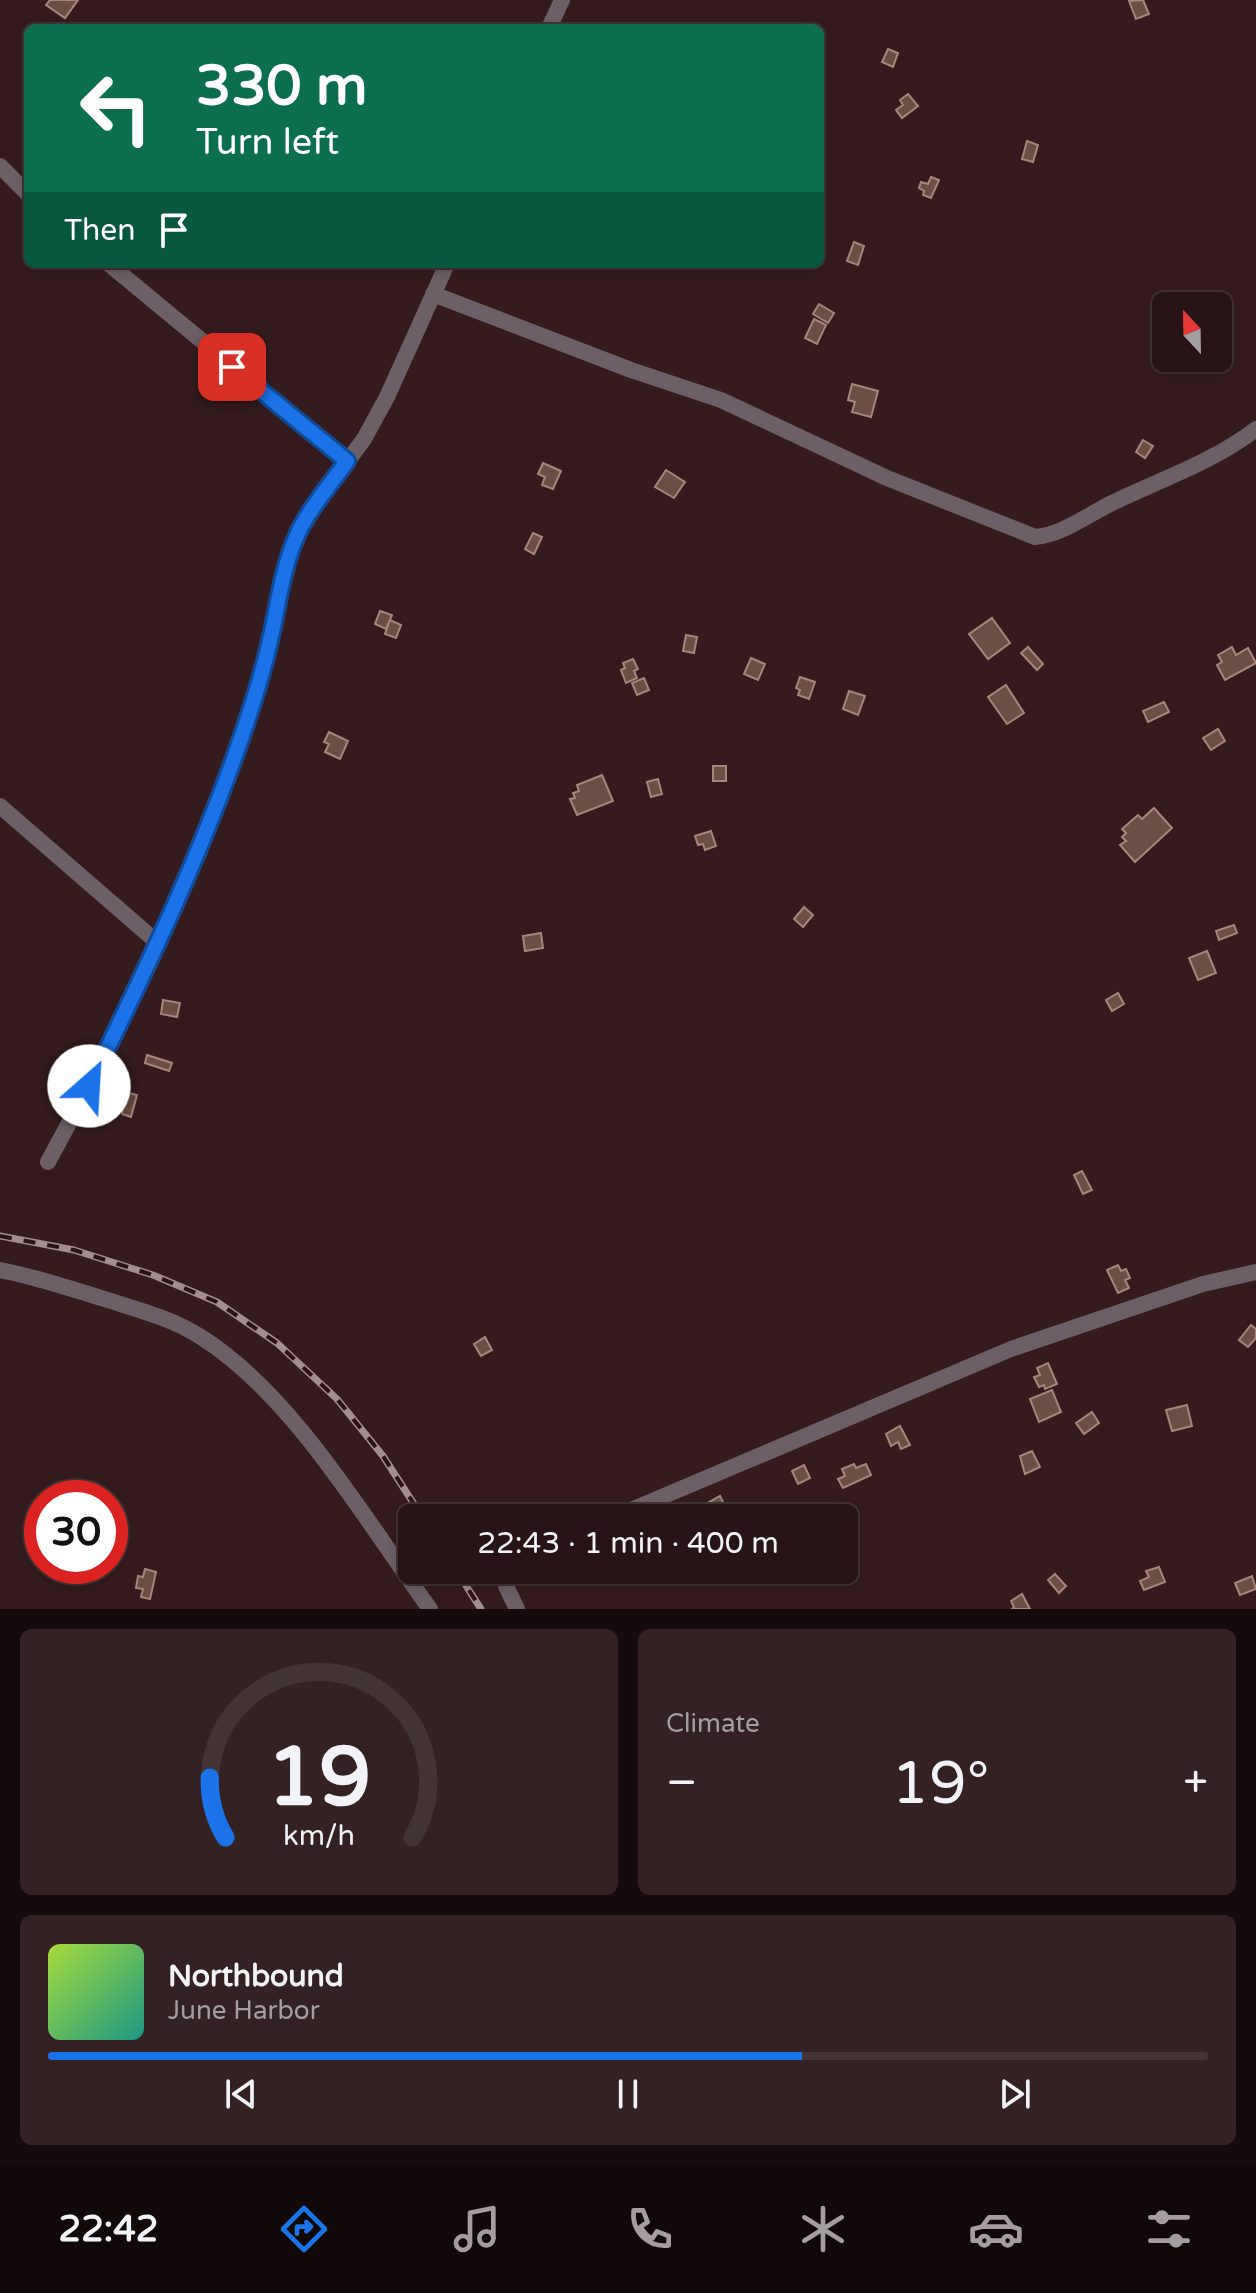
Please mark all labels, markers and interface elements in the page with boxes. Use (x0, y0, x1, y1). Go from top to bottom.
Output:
text: 330 m (196, 53, 367, 120)
icon: left (64, 56, 168, 160)
text: Turn left (196, 121, 339, 164)
icon: arrive (152, 208, 196, 252)
text: Then (64, 212, 136, 249)
north arrow (1152, 292, 1232, 372)
map controls (1152, 292, 1232, 372)
pin (198, 333, 266, 401)
icon: arrive (210, 345, 254, 389)
position arrow (47, 1044, 131, 1128)
speed limit sign: 30 (24, 1480, 128, 1584)
text: 22:43 · 1 min · 400 m (477, 1525, 779, 1562)
text: Climate (666, 1708, 760, 1739)
text: 19 (267, 1728, 371, 1828)
text: 19° (891, 1748, 989, 1820)
text: − (666, 1757, 697, 1810)
text: + (1183, 1757, 1208, 1810)
text: km/h (283, 1819, 355, 1853)
text: Northbound (168, 1958, 344, 1995)
text: June Harbor (168, 1995, 320, 2026)
icon: previous (219, 2072, 263, 2116)
icon: pause (606, 2072, 650, 2116)
icon: next (993, 2072, 1037, 2116)
icon: directions (276, 2201, 332, 2257)
icon: music (449, 2201, 505, 2257)
icon: phone (622, 2201, 678, 2257)
icon: climate (795, 2201, 851, 2257)
icon: car (968, 2201, 1024, 2257)
icon: filters (1141, 2201, 1197, 2257)
text: 22:42 (59, 2208, 158, 2251)

